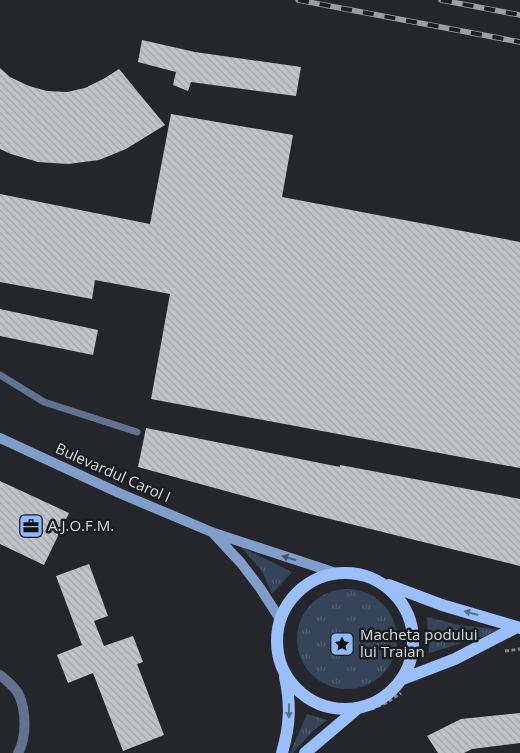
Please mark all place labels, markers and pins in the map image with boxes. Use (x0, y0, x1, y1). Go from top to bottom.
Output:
office icon: A.J.O.F.M. (18, 513, 44, 539)
place label: A.J.O.F.M. (48, 515, 114, 535)
place label: Macheta podului lui Traian (360, 624, 478, 661)
place icon: Macheta podului lui Traian (329, 631, 355, 657)

